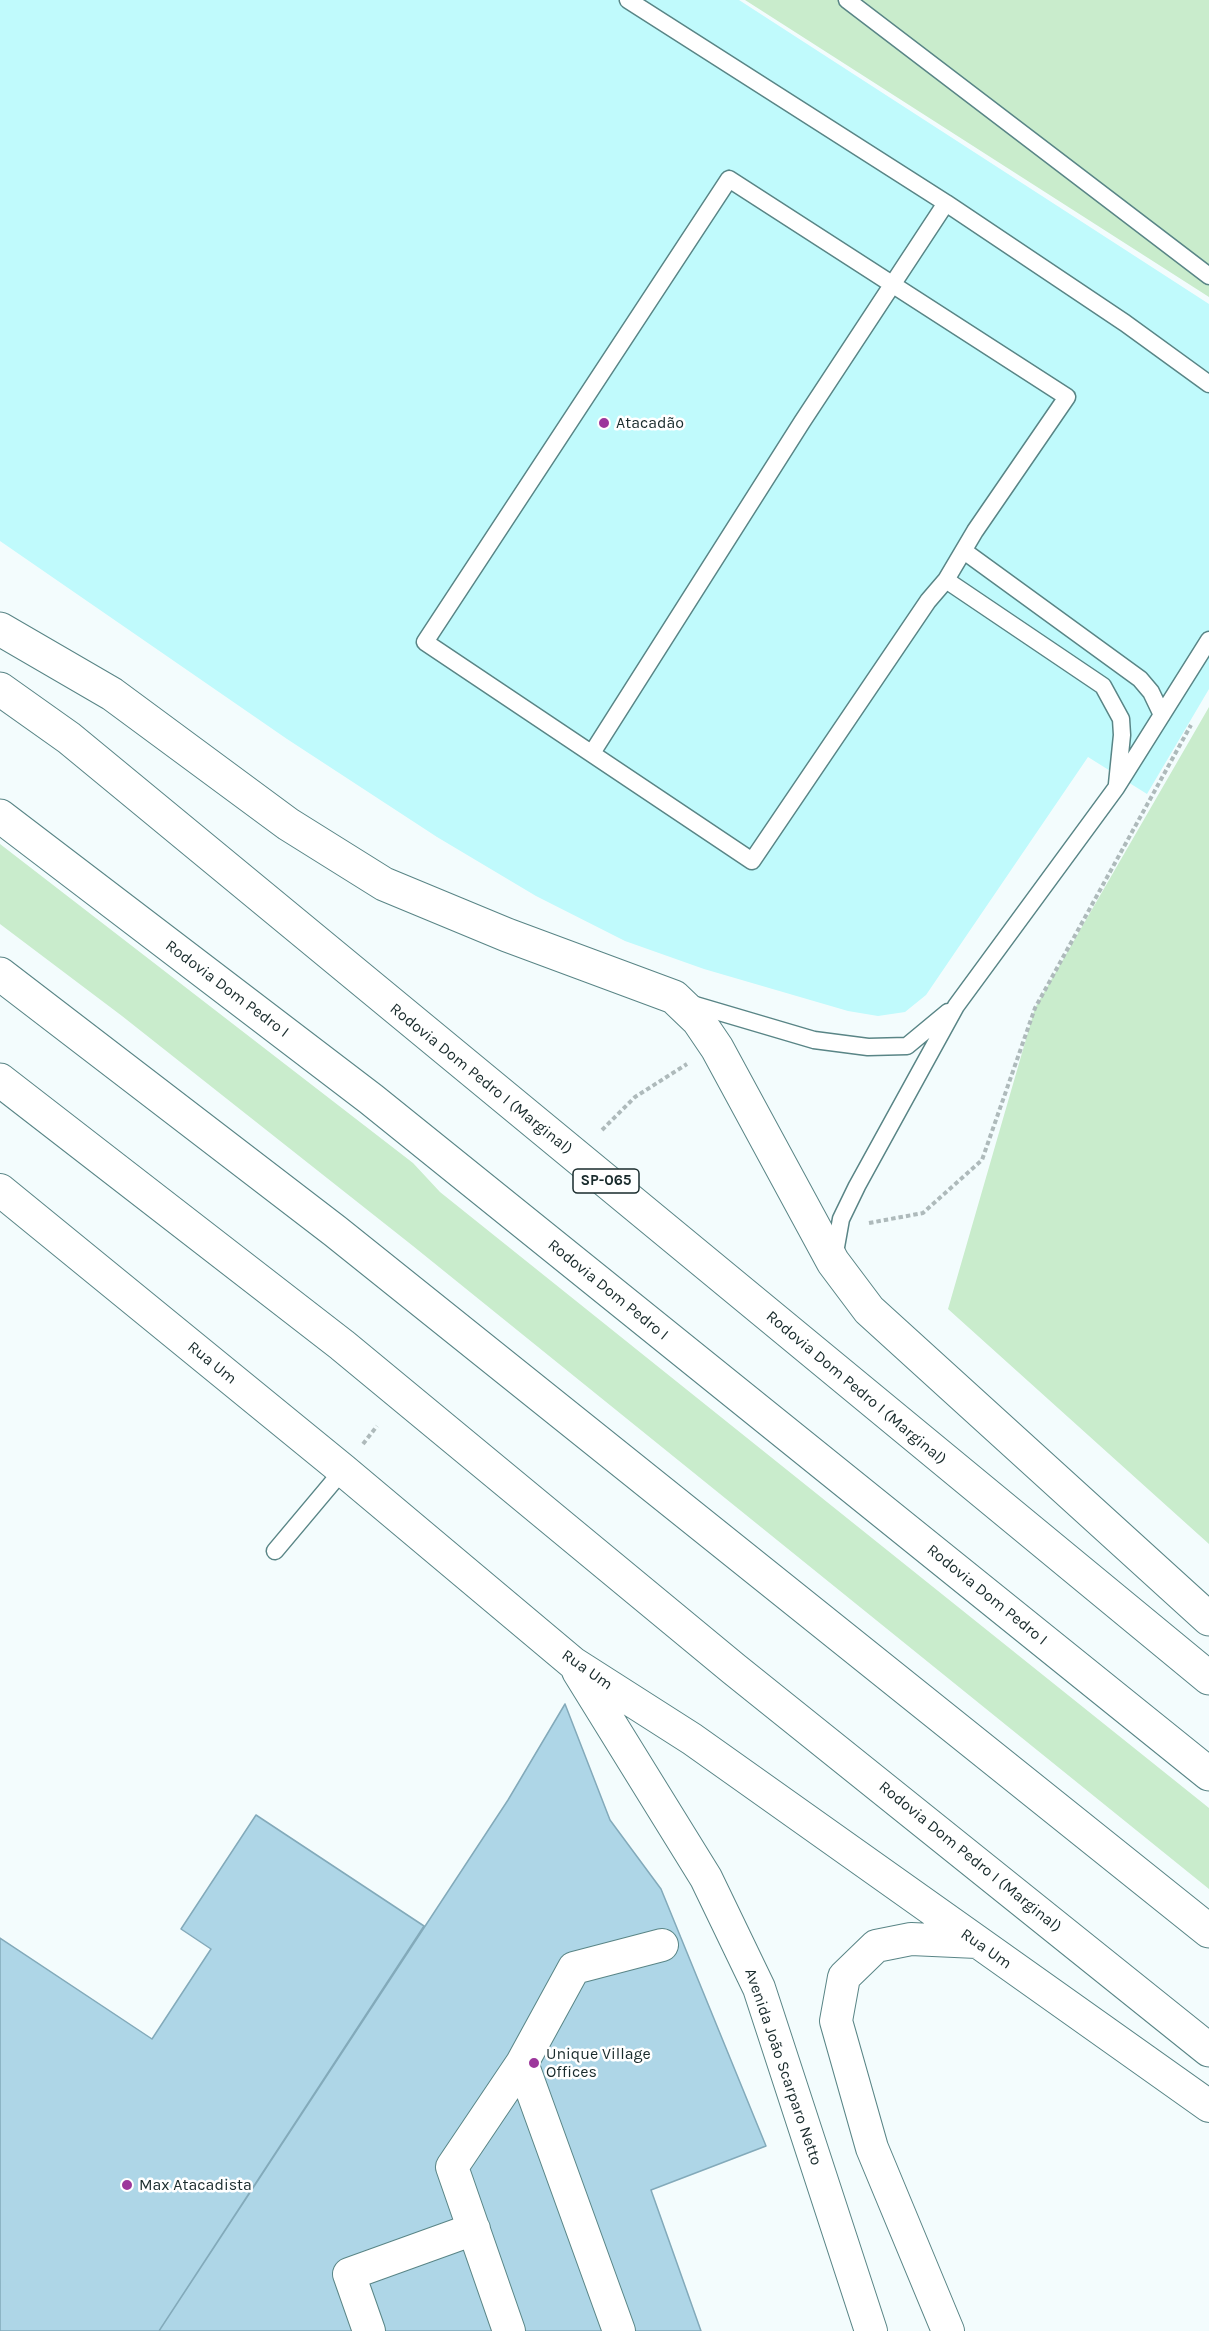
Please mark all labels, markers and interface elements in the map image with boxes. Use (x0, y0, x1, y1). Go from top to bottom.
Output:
place label: Atacadão (616, 413, 684, 433)
marker: Atacadão (597, 416, 611, 430)
street label: Rodovia Dom Pedro I (161, 936, 293, 1042)
street label: Rodovia Dom Pedro I (Marginal) (386, 999, 576, 1159)
road number: SP-065 (573, 1169, 639, 1193)
street label: Rodovia Dom Pedro I (544, 1235, 672, 1345)
street label: Rodovia Dom Pedro I (Marginal) (762, 1307, 950, 1469)
street label: Rua Um (184, 1337, 240, 1389)
street label: Rodovia Dom Pedro I (923, 1540, 1051, 1650)
street label: Rua Um (558, 1646, 616, 1694)
street label: Rodovia Dom Pedro I (Marginal) (875, 1777, 1065, 1937)
street label: Rua Um (957, 1925, 1015, 1973)
street label: Avenida João Scarparo Netto (740, 1966, 826, 2168)
place label: Unique Village Offices (546, 2044, 651, 2082)
marker: Unique Village Offices (527, 2056, 541, 2070)
place label: Max Atacadista (139, 2175, 252, 2195)
marker: Max Atacadista (120, 2178, 134, 2192)

